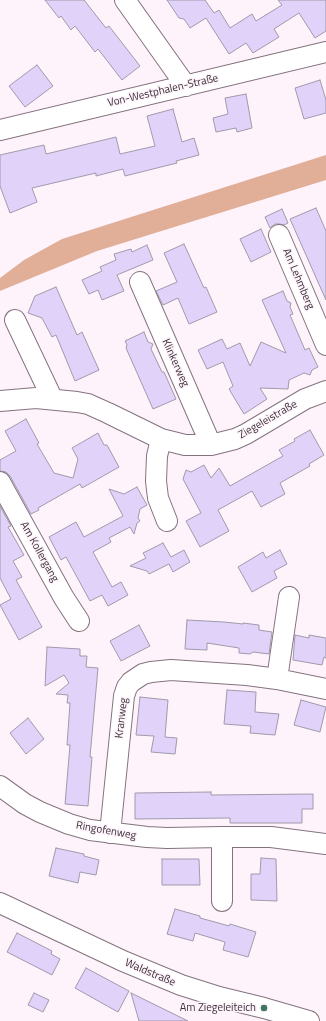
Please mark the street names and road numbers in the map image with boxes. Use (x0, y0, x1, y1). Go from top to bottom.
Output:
street label: Von-Westphalen-Straße (106, 72, 220, 110)
street label: Am Lehmberg (279, 247, 317, 311)
street label: Klinkerweg (159, 337, 191, 389)
street label: Ziegeleistraße (236, 398, 300, 442)
street label: Am Kollergang (17, 519, 61, 585)
street label: Kranweg (113, 697, 131, 739)
street label: Ringofenweg (75, 819, 137, 843)
street label: Waldstraße (123, 956, 177, 990)

